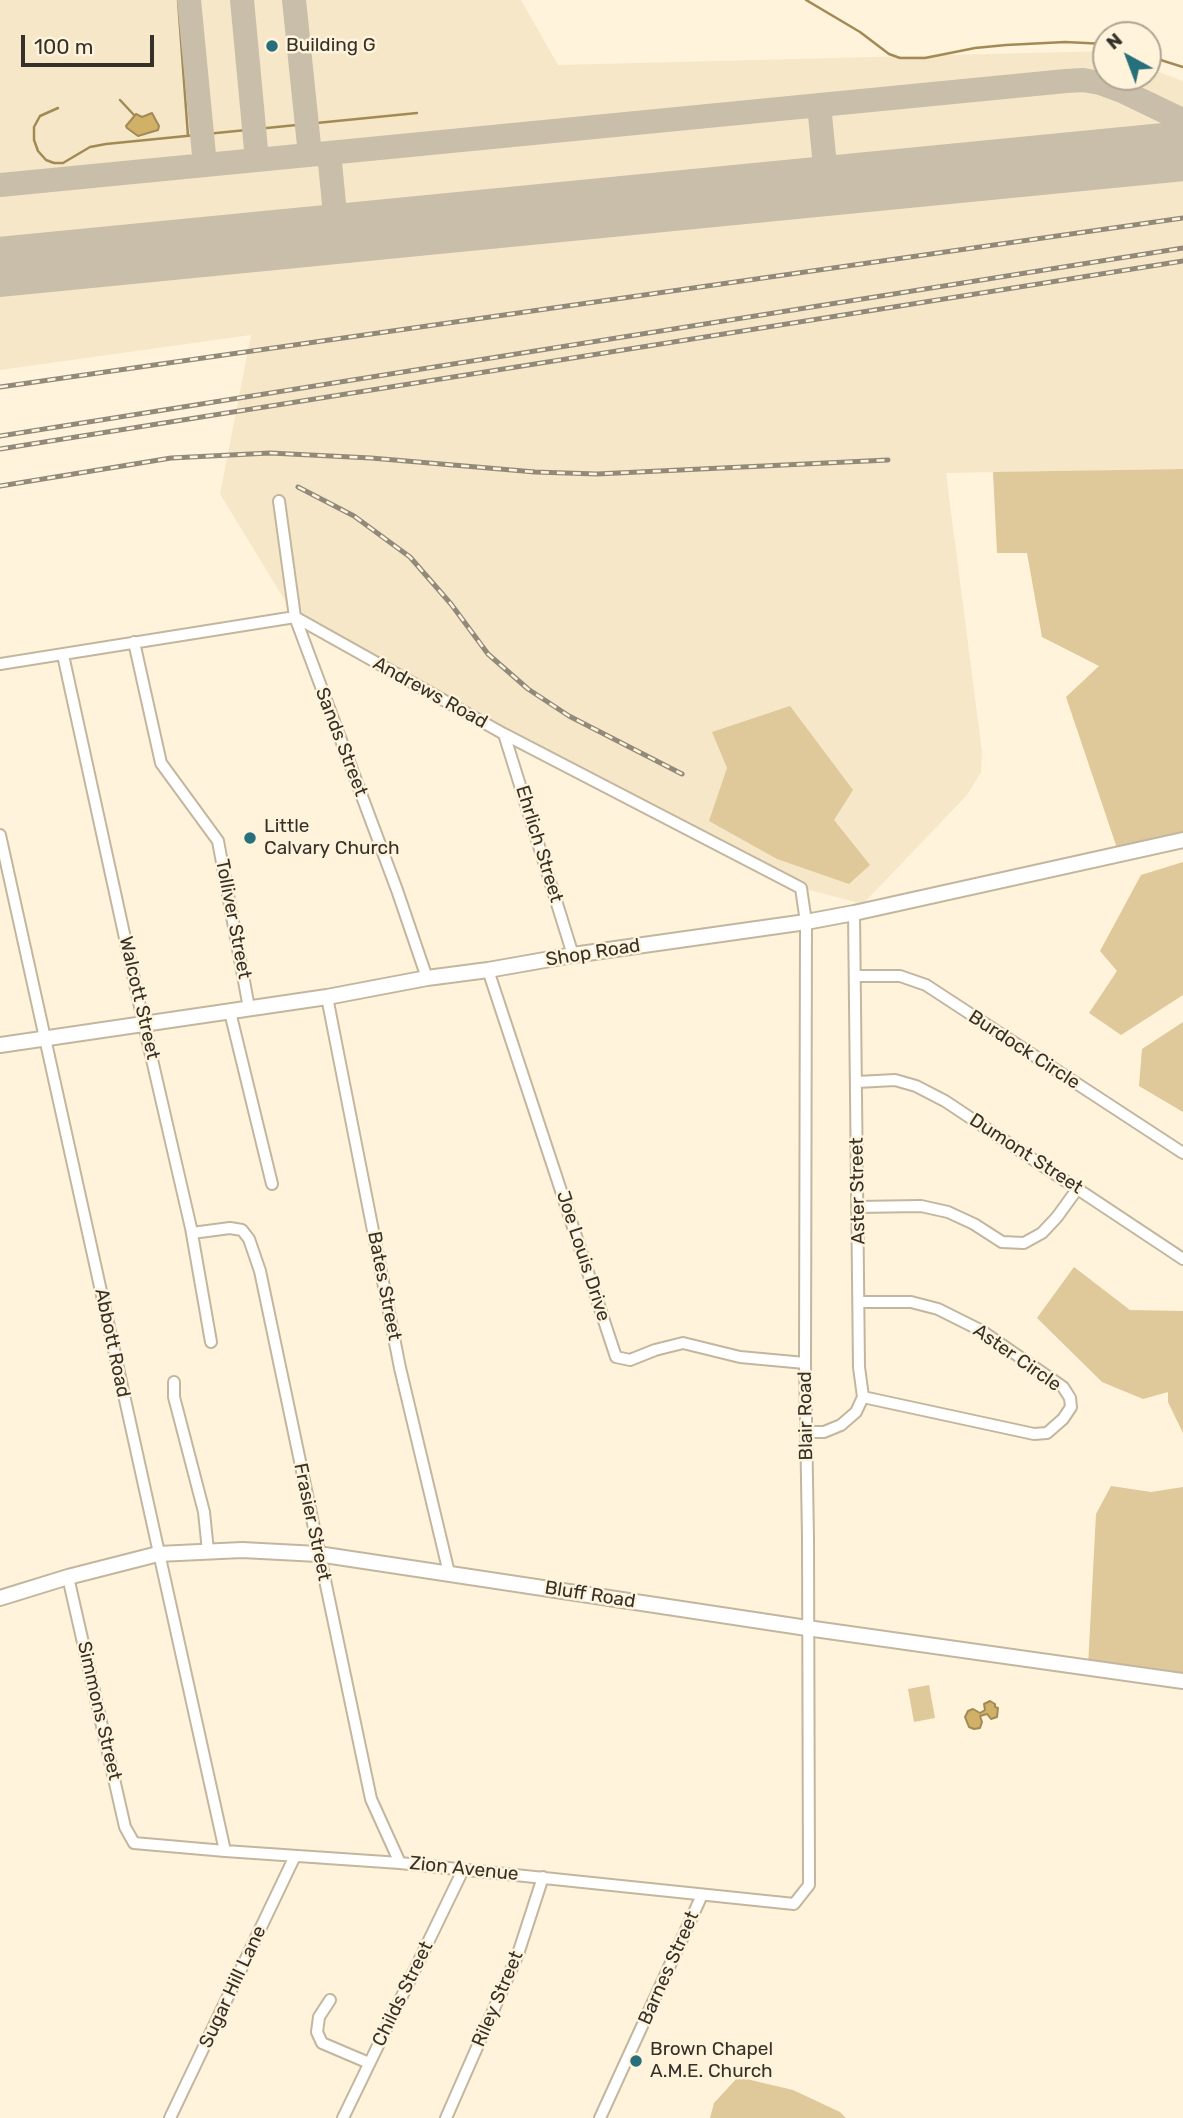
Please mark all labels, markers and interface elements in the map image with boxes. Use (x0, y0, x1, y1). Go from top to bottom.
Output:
scale bar (24, 21, 158, 65)
north arrow (1092, 21, 1162, 91)
text: N (1101, 28, 1127, 54)
text: 100 m (34, 34, 93, 59)
place label: Building G (286, 35, 376, 57)
marker: Building G (264, 38, 280, 54)
street label: Andrews Road (369, 652, 491, 734)
street label: Sands Street (310, 685, 372, 799)
street label: Ehrlich Street (510, 783, 568, 905)
place label: Little Calvary Church (264, 816, 400, 860)
marker: Little Calvary Church (242, 830, 258, 846)
street label: Tolliver Street (210, 857, 256, 981)
street label: Walcott Street (114, 934, 164, 1062)
street label: Shop Road (544, 934, 642, 972)
street label: Burdock Circle (964, 1005, 1084, 1095)
street label: Dumont Street (965, 1109, 1087, 1199)
street label: Aster Street (846, 1137, 870, 1245)
street label: Joe Louis Drive (551, 1188, 615, 1324)
street label: Bates Street (362, 1230, 406, 1342)
street label: Abbott Road (89, 1286, 135, 1400)
street label: Aster Circle (969, 1319, 1065, 1397)
street label: Blair Road (794, 1371, 818, 1461)
street label: Frasier Street (288, 1461, 336, 1583)
street label: Bluff Road (543, 1577, 637, 1613)
street label: Simmons Street (72, 1639, 126, 1783)
street label: Zion Avenue (408, 1852, 520, 1886)
street label: Barnes Street (634, 1908, 704, 2028)
street label: Sugar Hill Lane (195, 1922, 271, 2052)
street label: Childs Street (368, 1938, 438, 2050)
street label: Riley Street (468, 1948, 528, 2050)
place label: Brown Chapel A.M.E. Church (650, 2039, 773, 2083)
marker: Brown Chapel A.M.E. Church (628, 2053, 644, 2069)

